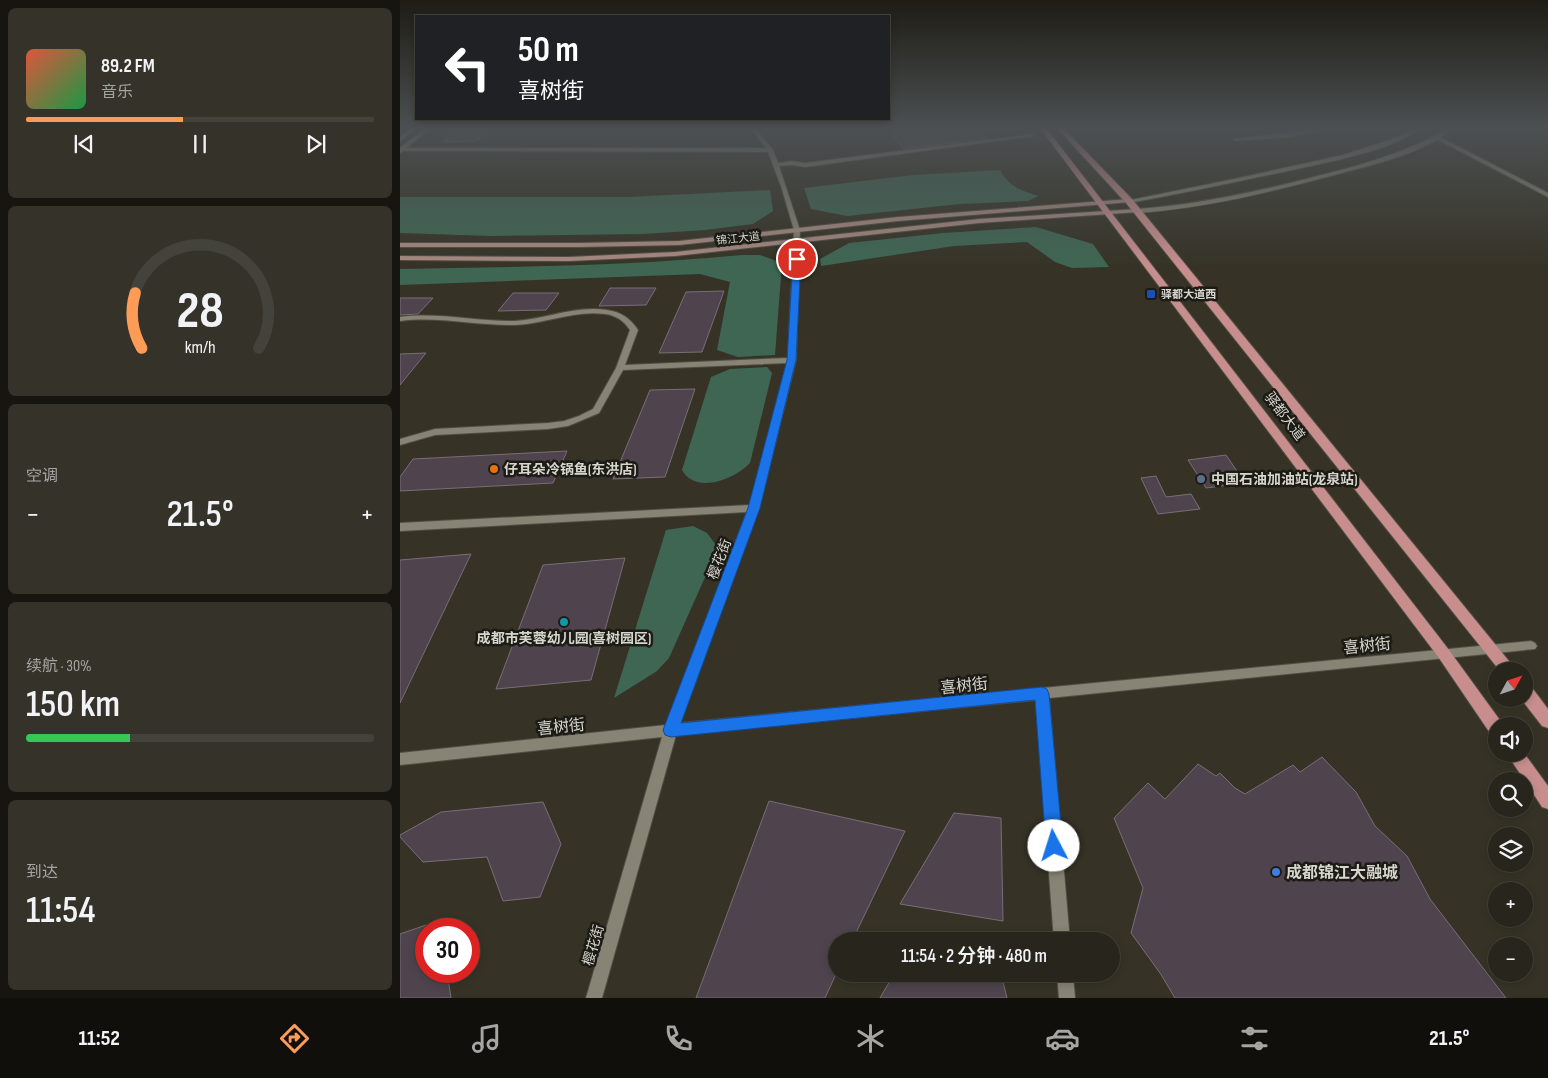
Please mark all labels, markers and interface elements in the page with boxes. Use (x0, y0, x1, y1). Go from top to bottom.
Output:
text: 50 m (518, 29, 579, 72)
icon: left (435, 35, 500, 100)
text: 89.2 FM (101, 55, 155, 78)
text: 喜树街 (518, 78, 584, 105)
text: 音乐 (101, 83, 133, 102)
icon: previous (70, 130, 98, 158)
icon: pause (186, 130, 214, 158)
icon: next (302, 130, 330, 158)
street label: 锦江大道 (715, 230, 761, 247)
pin (776, 238, 818, 280)
icon: arrive (783, 245, 811, 273)
text: 28 (176, 280, 224, 343)
marker: 驿都大道西 (1145, 288, 1157, 300)
place label: 驿都大道西 (1161, 288, 1216, 301)
text: km/h (185, 337, 215, 358)
street label: 驿都大道 (1261, 389, 1308, 444)
place label: 仔耳朵冷锅鱼(东洪店) (504, 461, 636, 478)
marker: 仔耳朵冷锅鱼(东洪店) (488, 463, 500, 475)
text: 空调 (26, 467, 58, 486)
place label: 中国石油加油站(龙泉站) (1211, 471, 1357, 488)
marker: 中国石油加油站(龙泉站) (1195, 473, 1207, 485)
text: 21.5° (166, 492, 234, 537)
text: − (26, 498, 40, 531)
text: + (360, 498, 374, 531)
street label: 樱花街 (704, 537, 735, 582)
marker: 成都市芙蓉幼儿园(喜树园区) (558, 616, 570, 628)
place label: 成都市芙蓉幼儿园(喜树园区) (477, 630, 651, 647)
street label: 喜树街 (1342, 635, 1392, 658)
text: 续航 · 30% (26, 657, 92, 676)
north arrow (1488, 662, 1532, 708)
map controls (1488, 662, 1533, 982)
street label: 喜树街 (939, 675, 989, 698)
text: 150 km (26, 682, 120, 727)
street label: 喜树街 (536, 716, 586, 739)
button: sound (1488, 717, 1533, 762)
button: search (1488, 772, 1533, 817)
position arrow (1027, 819, 1079, 871)
button: layers (1488, 827, 1533, 872)
text: 到达 (26, 863, 58, 882)
place label: 成都锦江大融城 (1286, 863, 1398, 883)
marker: 成都锦江大融城 (1270, 866, 1282, 878)
button: + (1488, 882, 1533, 927)
text: 11:54 (26, 888, 95, 933)
speed limit sign: 30 (415, 918, 480, 983)
street label: 樱花街 (580, 923, 607, 968)
button: − (1488, 937, 1533, 982)
text: 11:54 · 2 分钟 · 480 m (901, 945, 1047, 968)
icon: directions (277, 1021, 312, 1056)
icon: music (469, 1021, 504, 1056)
icon: phone (661, 1021, 696, 1056)
icon: climate (853, 1021, 888, 1056)
icon: car (1045, 1021, 1080, 1056)
icon: filters (1237, 1021, 1272, 1056)
text: 11:52 (79, 1025, 120, 1052)
text: 21.5° (1429, 1025, 1469, 1052)

